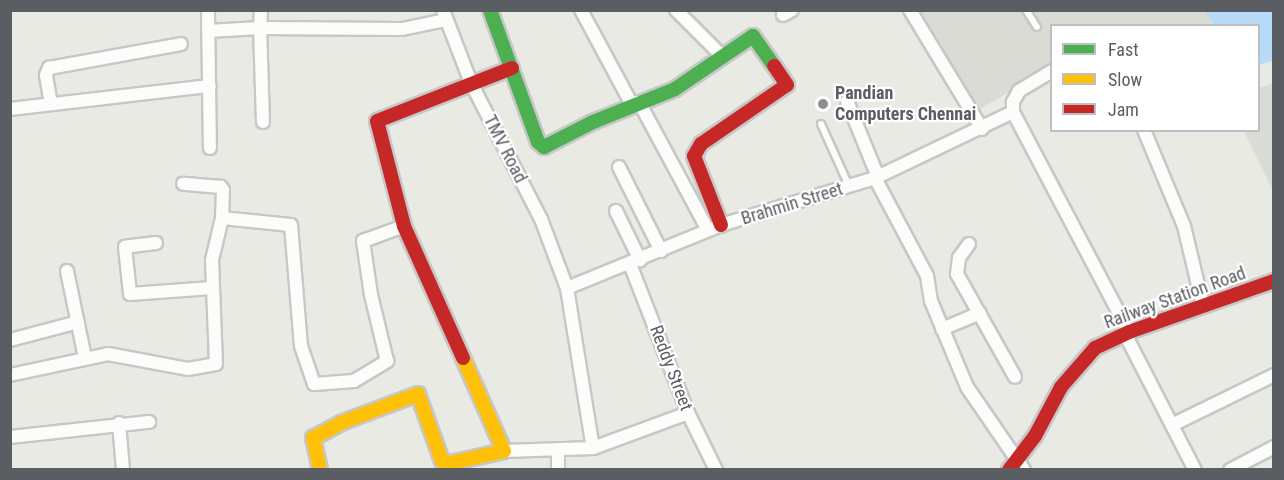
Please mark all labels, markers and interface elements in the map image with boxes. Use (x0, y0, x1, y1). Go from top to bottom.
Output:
legend (1050, 24, 1260, 132)
text: Fast (1108, 39, 1139, 60)
text: Slow (1108, 69, 1142, 90)
place label: Pandian Computers Chennai (835, 83, 976, 125)
marker: Pandian Computers Chennai (816, 97, 830, 111)
text: Jam (1108, 99, 1139, 120)
street label: TMV Road (479, 111, 531, 187)
street label: Brahmin Street (739, 178, 845, 230)
street label: Railway Station Road (1101, 262, 1249, 334)
street label: Reddy Street (645, 322, 697, 414)

